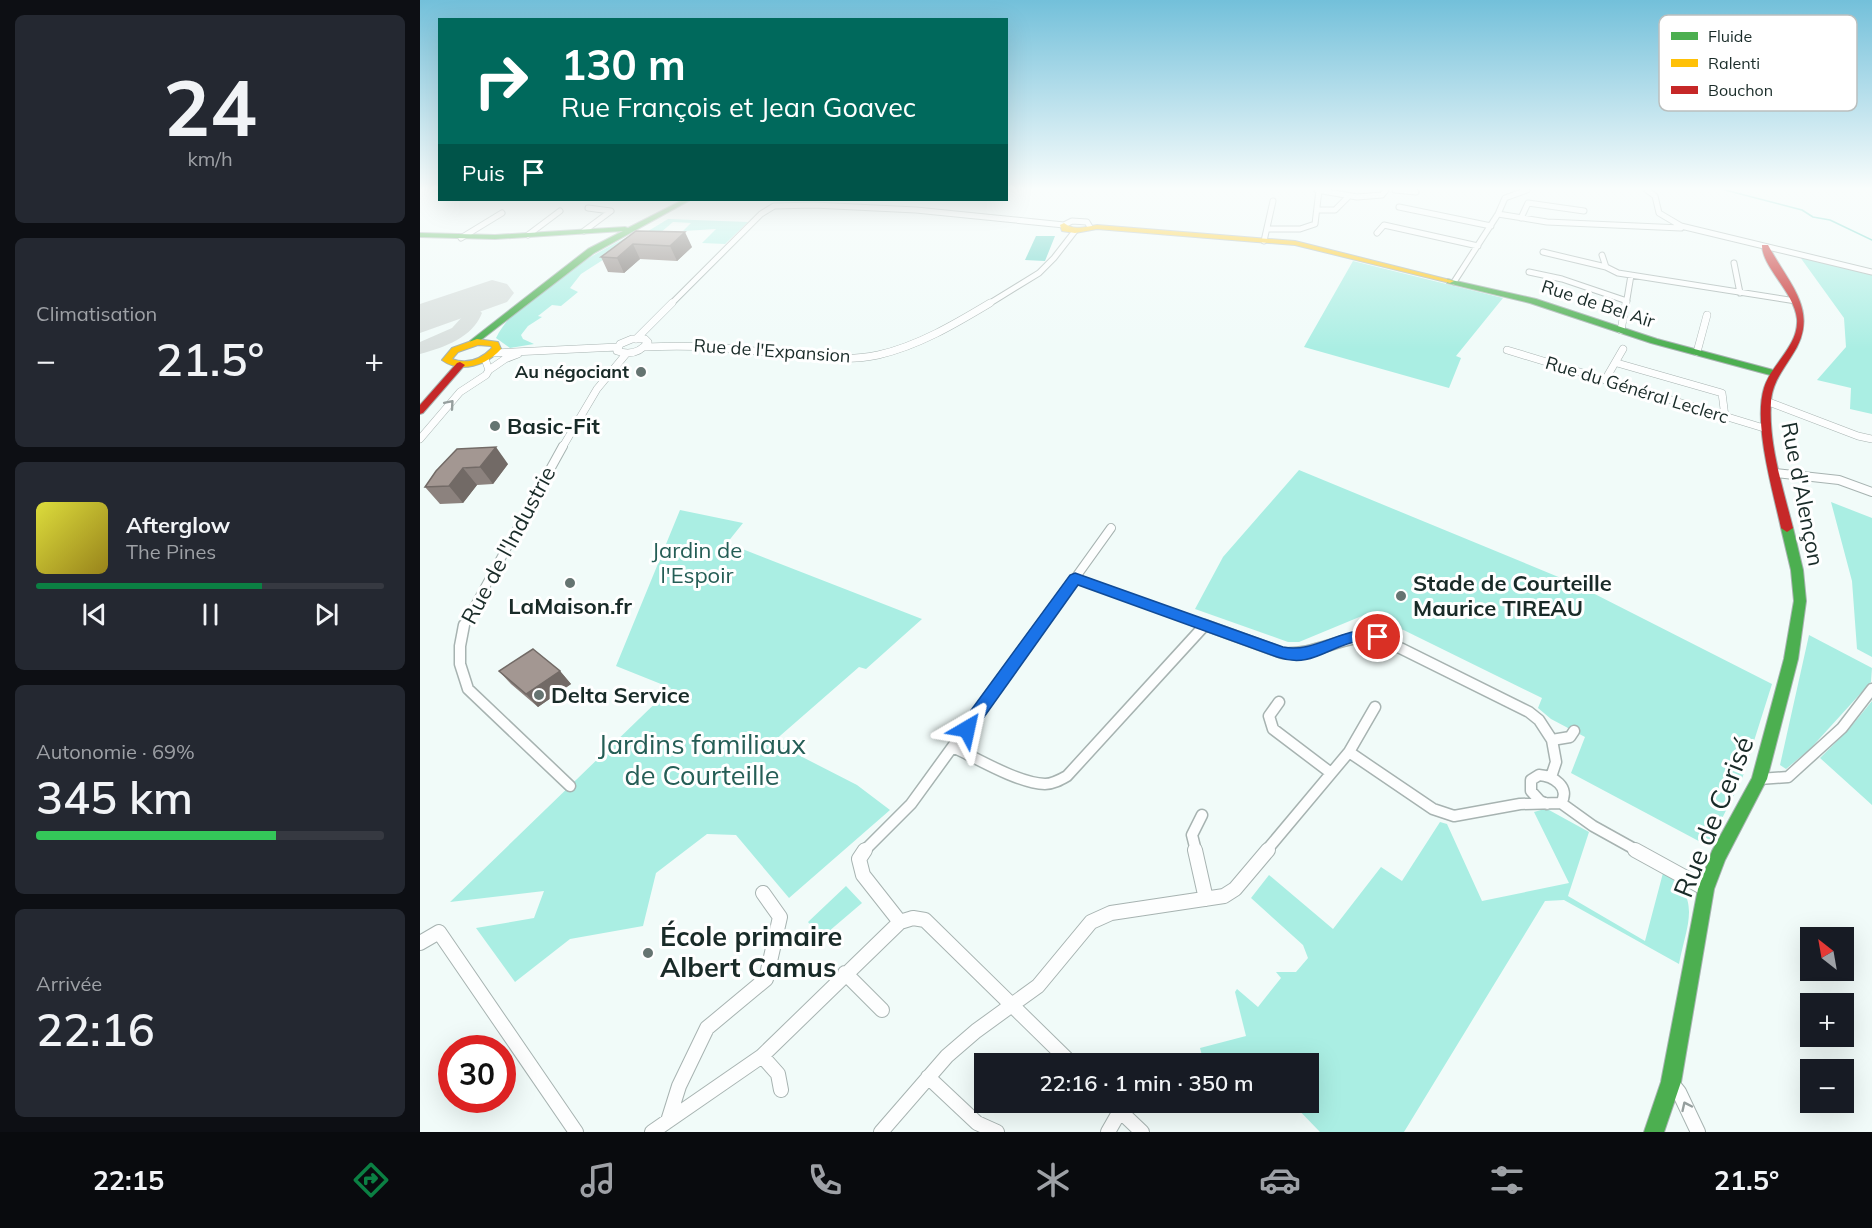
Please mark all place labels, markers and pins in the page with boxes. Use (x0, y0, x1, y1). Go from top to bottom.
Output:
place label: Au négociant (515, 360, 629, 383)
marker: Au négociant (634, 365, 648, 379)
place label: Basic-Fit (507, 412, 600, 440)
marker: Basic-Fit (488, 419, 502, 433)
place label: Stade de Courteille Maurice TIREAU (1413, 569, 1612, 622)
marker: LaMaison.fr (563, 576, 577, 590)
marker: Stade de Courteille Maurice TIREAU (1394, 589, 1408, 603)
place label: LaMaison.fr (508, 592, 632, 620)
pin (1352, 611, 1403, 662)
place label: Delta Service (551, 681, 690, 709)
marker: Delta Service (532, 688, 546, 702)
place label: École primaire Albert Camus (660, 919, 842, 984)
marker: École primaire Albert Camus (641, 946, 655, 960)

